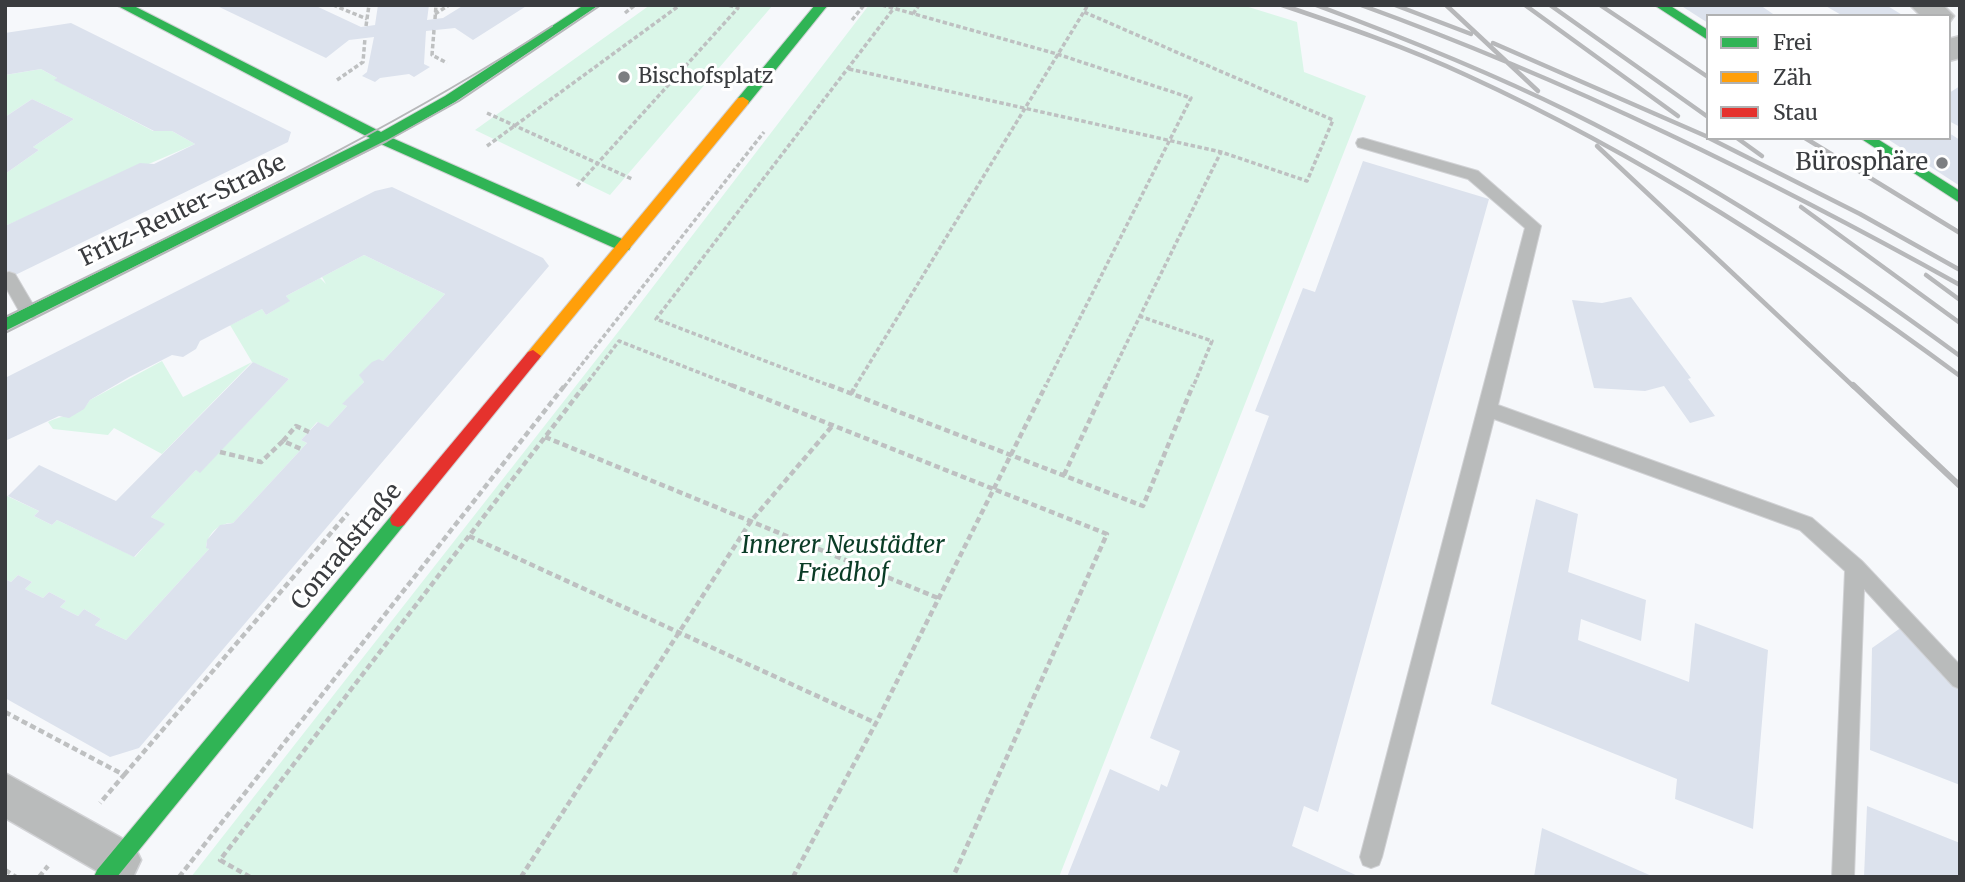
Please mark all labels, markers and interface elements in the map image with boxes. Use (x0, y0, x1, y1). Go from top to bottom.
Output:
legend (1706, 14, 1951, 140)
text: Frei (1773, 29, 1812, 56)
place label: Bischofsplatz (638, 64, 773, 90)
text: Zäh (1773, 64, 1812, 91)
marker: Bischofsplatz (616, 69, 632, 85)
text: Stau (1773, 99, 1818, 126)
street label: Fritz-Reuter-Straße (75, 149, 291, 273)
place label: Bürosphäre (1795, 149, 1928, 177)
marker: Bürosphäre (1934, 155, 1950, 171)
street label: Conradstraße (286, 478, 408, 616)
park label: Innerer Neustädter Friedhof (741, 532, 945, 588)

